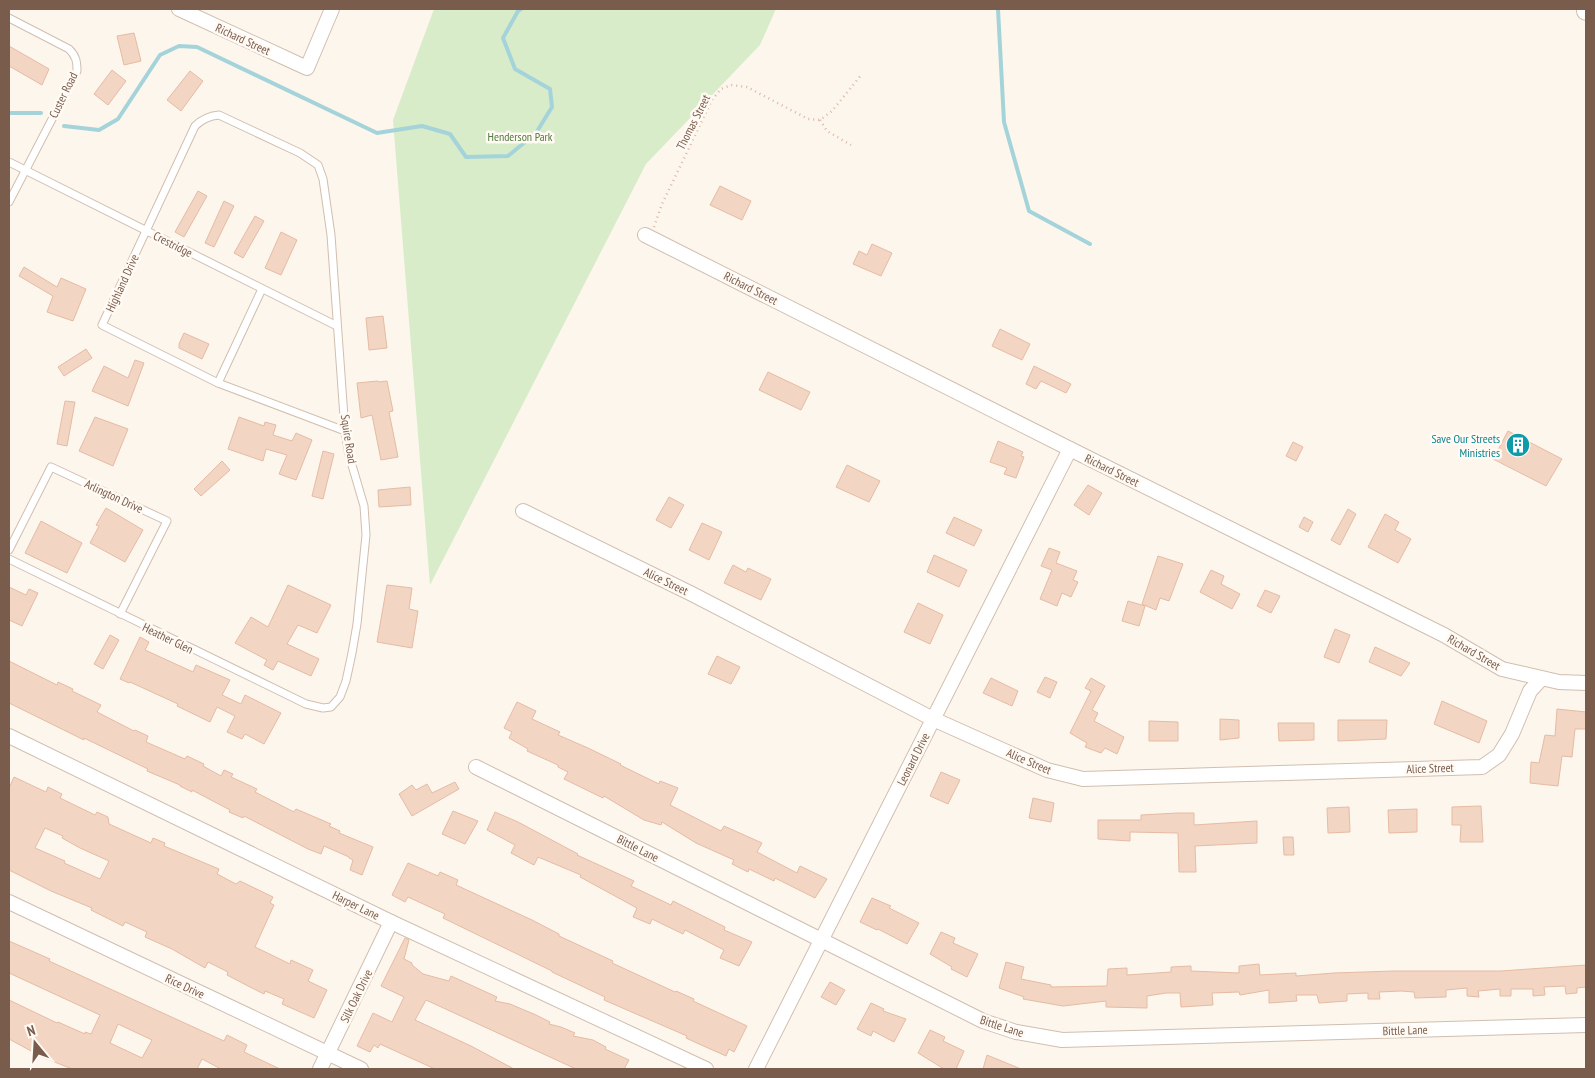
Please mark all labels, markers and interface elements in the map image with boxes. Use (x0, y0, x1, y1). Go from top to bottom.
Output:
street label: Richard Street (213, 20, 273, 58)
street label: Custer Road (46, 70, 80, 120)
street label: Thomas Street (673, 91, 714, 152)
park label: Henderson Park (488, 129, 553, 144)
street label: Crestridge (151, 228, 195, 260)
street label: Highland Drive (102, 252, 142, 314)
street label: Richard Street (721, 268, 781, 308)
street label: Squire Road (338, 413, 360, 465)
place label: Save Our Streets Ministries (1431, 431, 1500, 460)
building icon: Save Our Streets Ministries (1505, 432, 1531, 458)
street label: Richard Street (1082, 450, 1142, 490)
street label: Arlington Drive (82, 476, 146, 516)
street label: Alice Street (641, 564, 691, 598)
street label: Heather Glen (140, 619, 196, 657)
street label: Richard Street (1445, 631, 1504, 673)
street label: Leonard Drive (893, 730, 933, 788)
street label: Alice Street (1004, 745, 1054, 777)
street label: Alice Street (1406, 760, 1455, 776)
street label: Bittle Lane (615, 831, 661, 865)
street label: Harper Lane (330, 887, 382, 923)
street label: Silk Oak Drive (337, 967, 375, 1025)
street label: Rice Drive (163, 970, 207, 1002)
street label: Bittle Lane (978, 1012, 1026, 1040)
north arrow (10, 1018, 60, 1068)
text: N (25, 1021, 37, 1040)
street label: Bittle Lane (1382, 1022, 1428, 1038)

